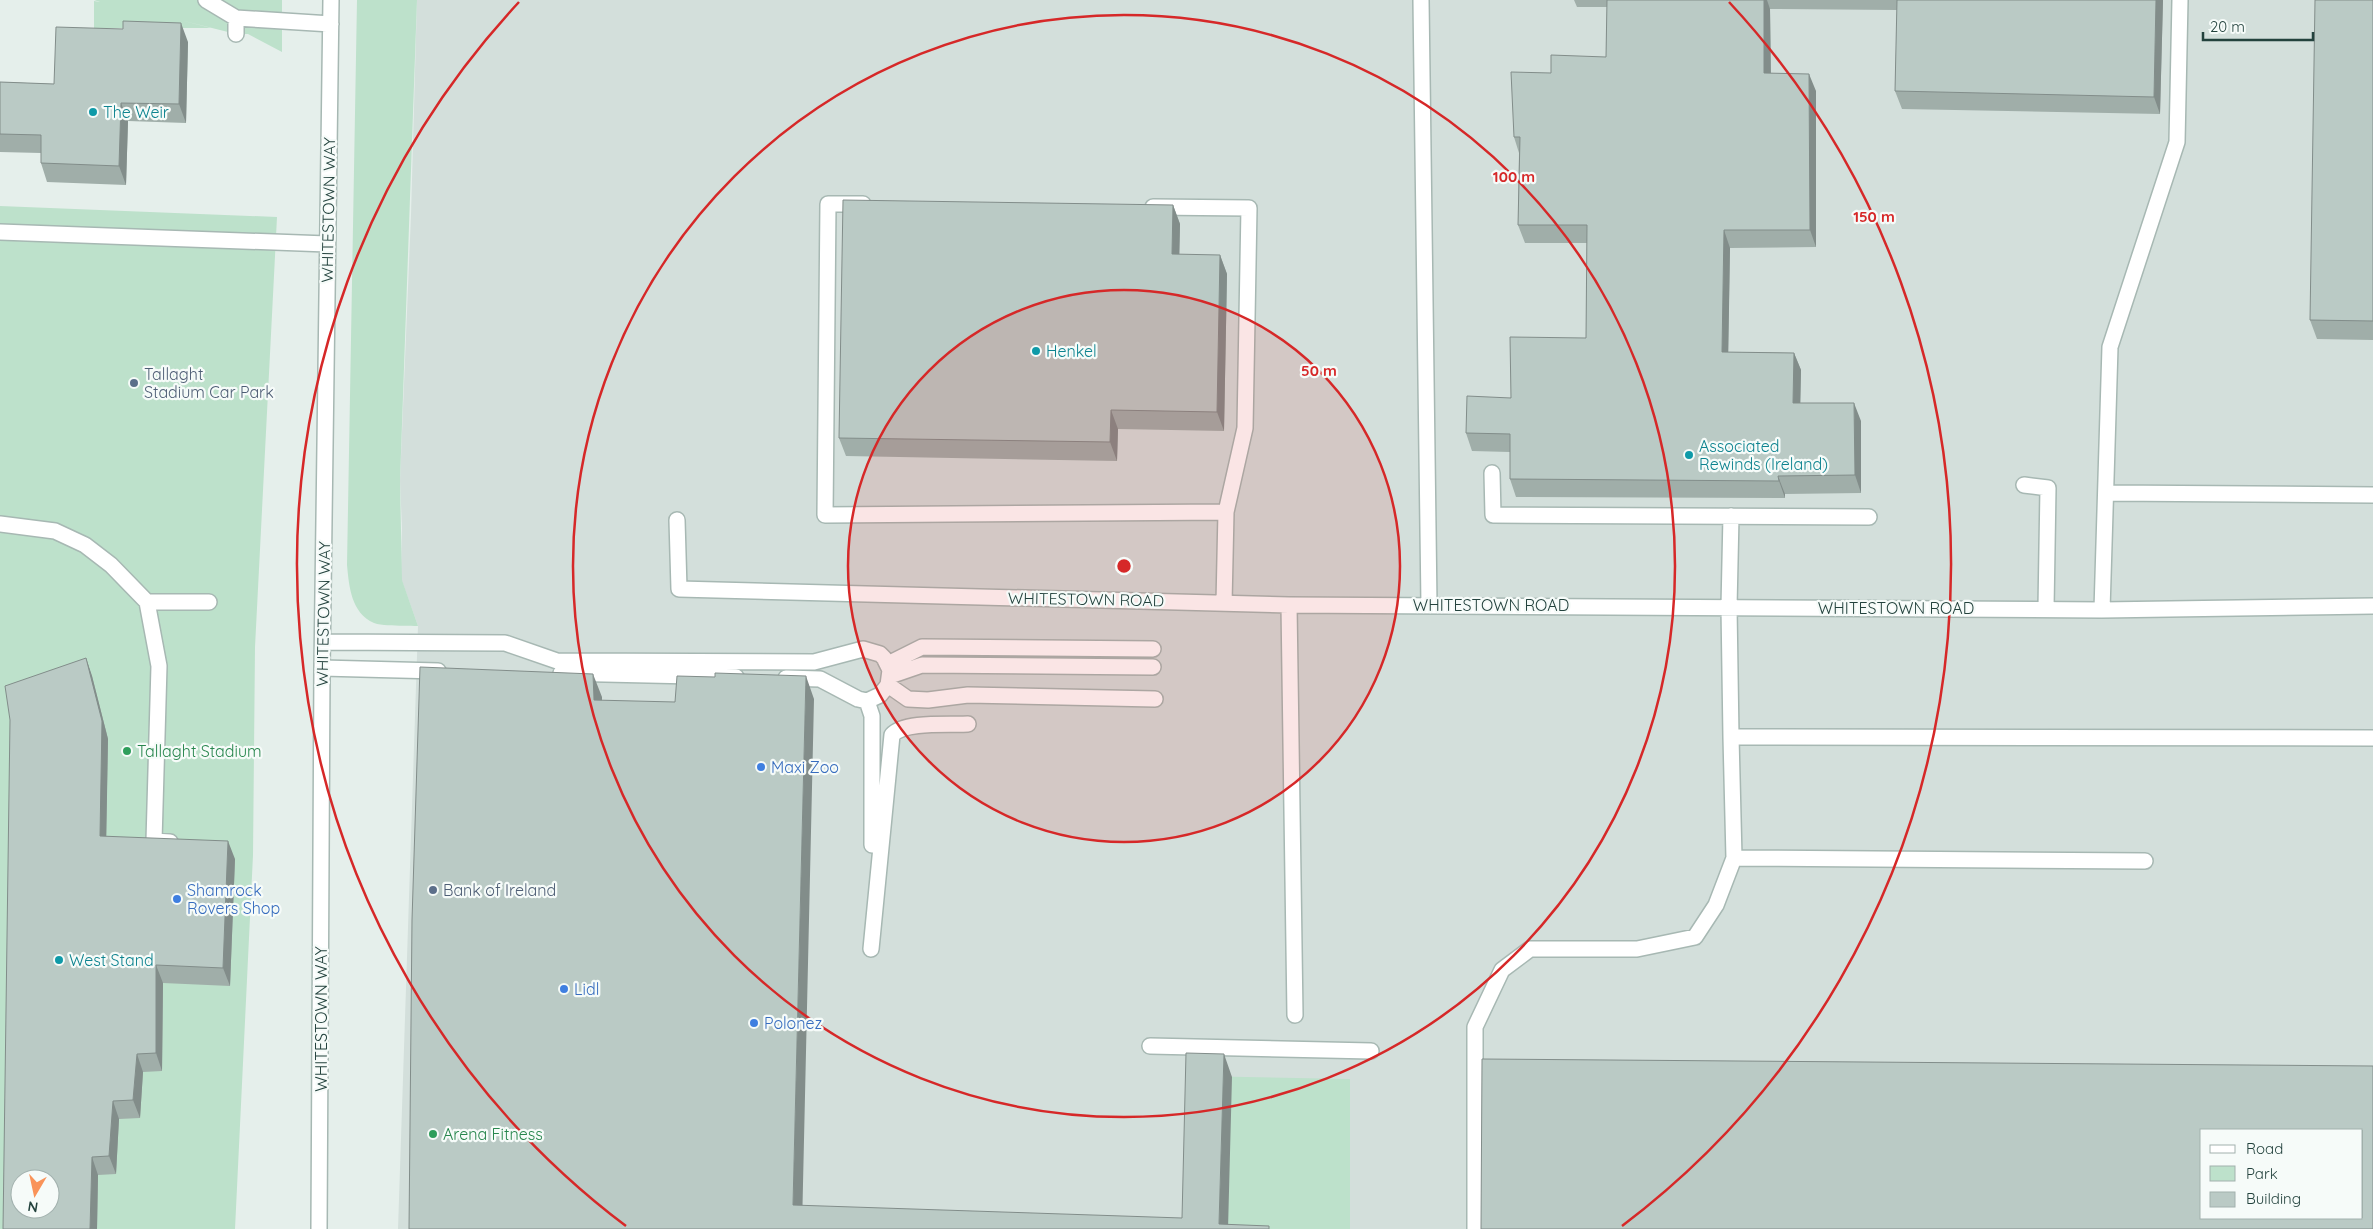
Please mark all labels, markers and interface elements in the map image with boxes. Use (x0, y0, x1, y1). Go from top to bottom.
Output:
scale bar (2203, 10, 2313, 42)
text: 20 m (2210, 17, 2245, 36)
place label: The Weir (103, 102, 169, 122)
marker: The Weir (87, 106, 99, 118)
street label: WHITESTOWN WAY (317, 137, 339, 283)
text: 100 m (1493, 167, 1535, 186)
text: 150 m (1853, 207, 1895, 226)
place label: Henkel (1046, 341, 1097, 361)
marker: Henkel (1030, 345, 1042, 357)
text: 50 m (1301, 361, 1337, 380)
place label: Tallaght Stadium Car Park (144, 364, 274, 402)
marker: Tallaght Stadium Car Park (128, 377, 140, 389)
place label: Associated Rewinds (Ireland) (1699, 436, 1828, 474)
marker: Associated Rewinds (Ireland) (1683, 449, 1695, 461)
street label: WHITESTOWN WAY (312, 541, 334, 687)
centre of rings (1115, 557, 1133, 575)
street label: WHITESTOWN ROAD (1008, 588, 1164, 610)
street label: WHITESTOWN ROAD (1413, 595, 1569, 615)
street label: WHITESTOWN ROAD (1818, 598, 1974, 618)
place label: Tallaght Stadium (137, 741, 262, 761)
marker: Tallaght Stadium (121, 745, 133, 757)
place label: Maxi Zoo (771, 757, 839, 777)
marker: Maxi Zoo (755, 761, 767, 773)
place label: Shamrock Rovers Shop (187, 880, 280, 918)
place label: Bank of Ireland (443, 880, 556, 900)
marker: Bank of Ireland (427, 884, 439, 896)
marker: Shamrock Rovers Shop (171, 893, 183, 905)
street label: WHITESTOWN WAY (311, 946, 331, 1092)
place label: West Stand (69, 950, 154, 970)
marker: West Stand (53, 954, 65, 966)
place label: Lidl (574, 979, 599, 999)
marker: Lidl (558, 983, 570, 995)
place label: Polonez (764, 1013, 822, 1033)
marker: Polonez (748, 1017, 760, 1029)
place label: Arena Fitness (443, 1124, 543, 1144)
marker: Arena Fitness (427, 1128, 439, 1140)
legend (2200, 1129, 2363, 1219)
text: Road (2246, 1139, 2283, 1158)
text: Park (2246, 1164, 2278, 1183)
north arrow (10, 1169, 60, 1219)
text: Building (2246, 1189, 2301, 1208)
text: N (26, 1197, 39, 1217)

